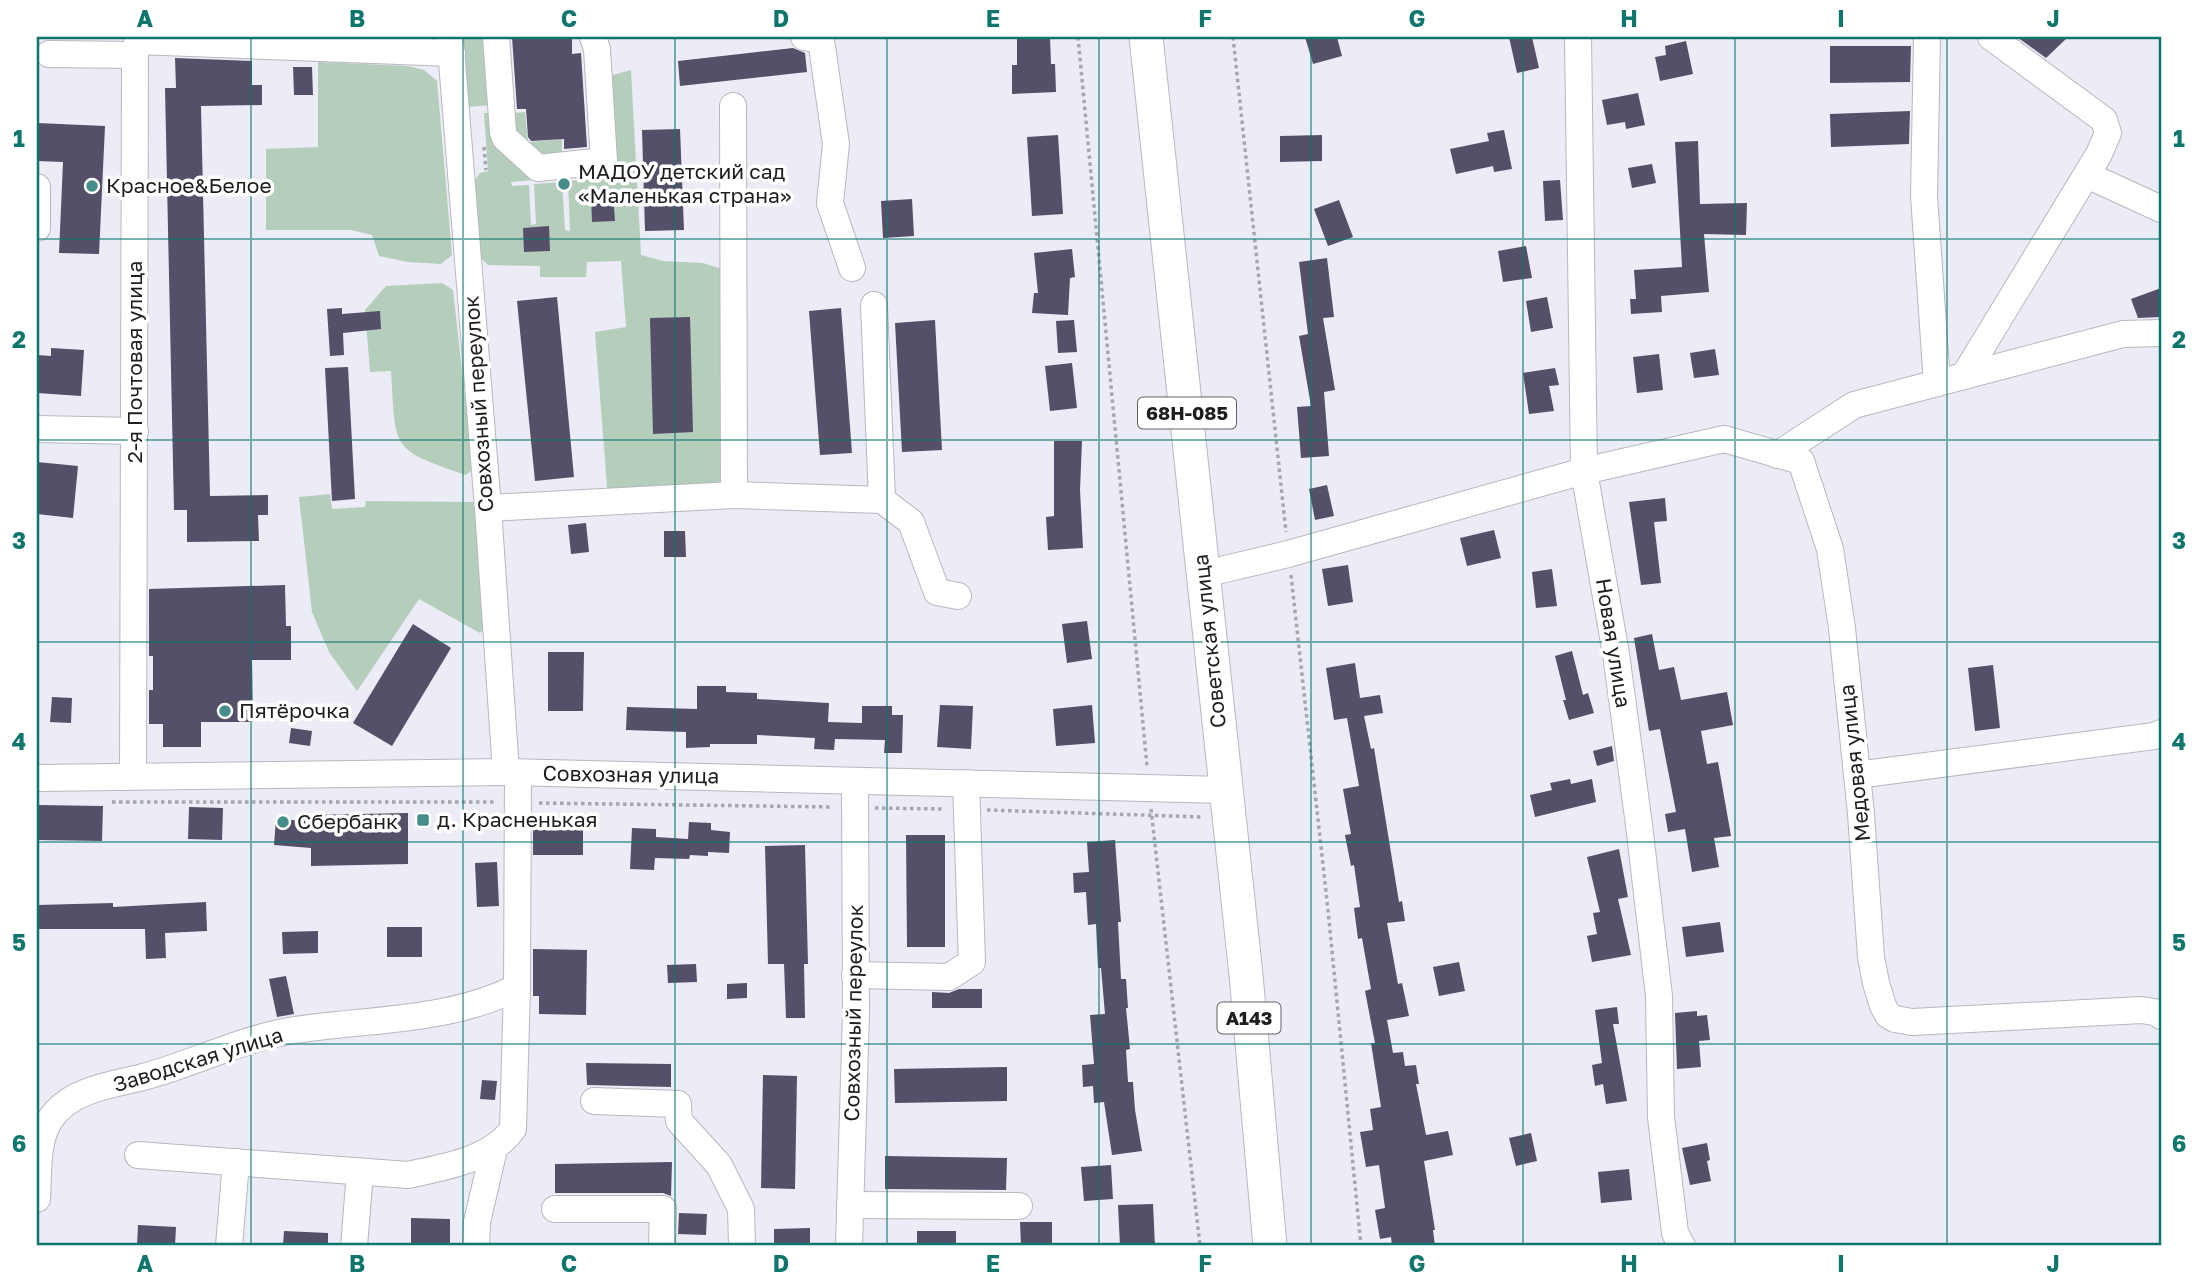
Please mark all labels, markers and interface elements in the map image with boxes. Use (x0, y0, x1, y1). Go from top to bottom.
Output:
text: A (137, 4, 154, 32)
text: B (349, 4, 365, 32)
text: C (561, 4, 577, 32)
text: D (773, 4, 789, 32)
text: E (986, 4, 1000, 32)
text: F (1198, 4, 1212, 32)
text: G (1409, 4, 1425, 32)
text: H (1620, 4, 1638, 32)
text: I (1837, 4, 1845, 32)
text: J (2046, 4, 2060, 32)
text: 1 (13, 124, 25, 152)
text: 1 (2173, 124, 2185, 152)
place label: МАДОУ детский сад «Маленькая страна» (578, 158, 791, 208)
place label: Красное&Белое (106, 172, 272, 198)
marker: МАДОУ детский сад «Маленькая страна» (556, 176, 572, 192)
marker: Красное&Белое (84, 178, 100, 194)
street label: 2-я Почтовая улица (121, 261, 147, 463)
street label: Совхозный переулок (457, 295, 499, 513)
text: 2 (12, 325, 26, 353)
text: 2 (2172, 325, 2186, 353)
road number: 68Н-085 (1138, 398, 1236, 428)
text: 3 (12, 526, 26, 554)
text: 3 (2172, 526, 2186, 554)
street label: Советская улица (1187, 553, 1231, 729)
street label: Новая улица (1591, 576, 1637, 710)
street label: Медовая улица (1833, 683, 1875, 843)
place label: Пятёрочка (239, 697, 350, 723)
marker: Пятёрочка (217, 703, 233, 719)
text: 4 (12, 727, 26, 755)
text: 4 (2172, 727, 2186, 755)
street label: Совхозная улица (542, 759, 720, 789)
place label: д. Красненькая (437, 806, 598, 832)
place label: Сбербанк (297, 808, 398, 834)
marker: д. Красненькая (415, 812, 431, 828)
marker: Сбербанк (275, 814, 291, 830)
street label: Совхозный переулок (838, 904, 868, 1122)
text: 5 (12, 928, 26, 956)
text: 5 (2172, 928, 2186, 956)
road number: А143 (1218, 1002, 1280, 1034)
street label: Заводская улица (110, 1021, 286, 1097)
text: 6 (12, 1129, 26, 1157)
text: 6 (2172, 1129, 2186, 1157)
text: A (137, 1249, 154, 1277)
text: B (349, 1249, 365, 1277)
text: C (561, 1249, 577, 1277)
text: D (773, 1249, 789, 1277)
text: E (986, 1249, 1000, 1277)
text: F (1198, 1249, 1212, 1277)
text: G (1409, 1249, 1425, 1277)
text: H (1620, 1249, 1638, 1277)
text: I (1837, 1249, 1845, 1277)
text: J (2046, 1249, 2060, 1277)

